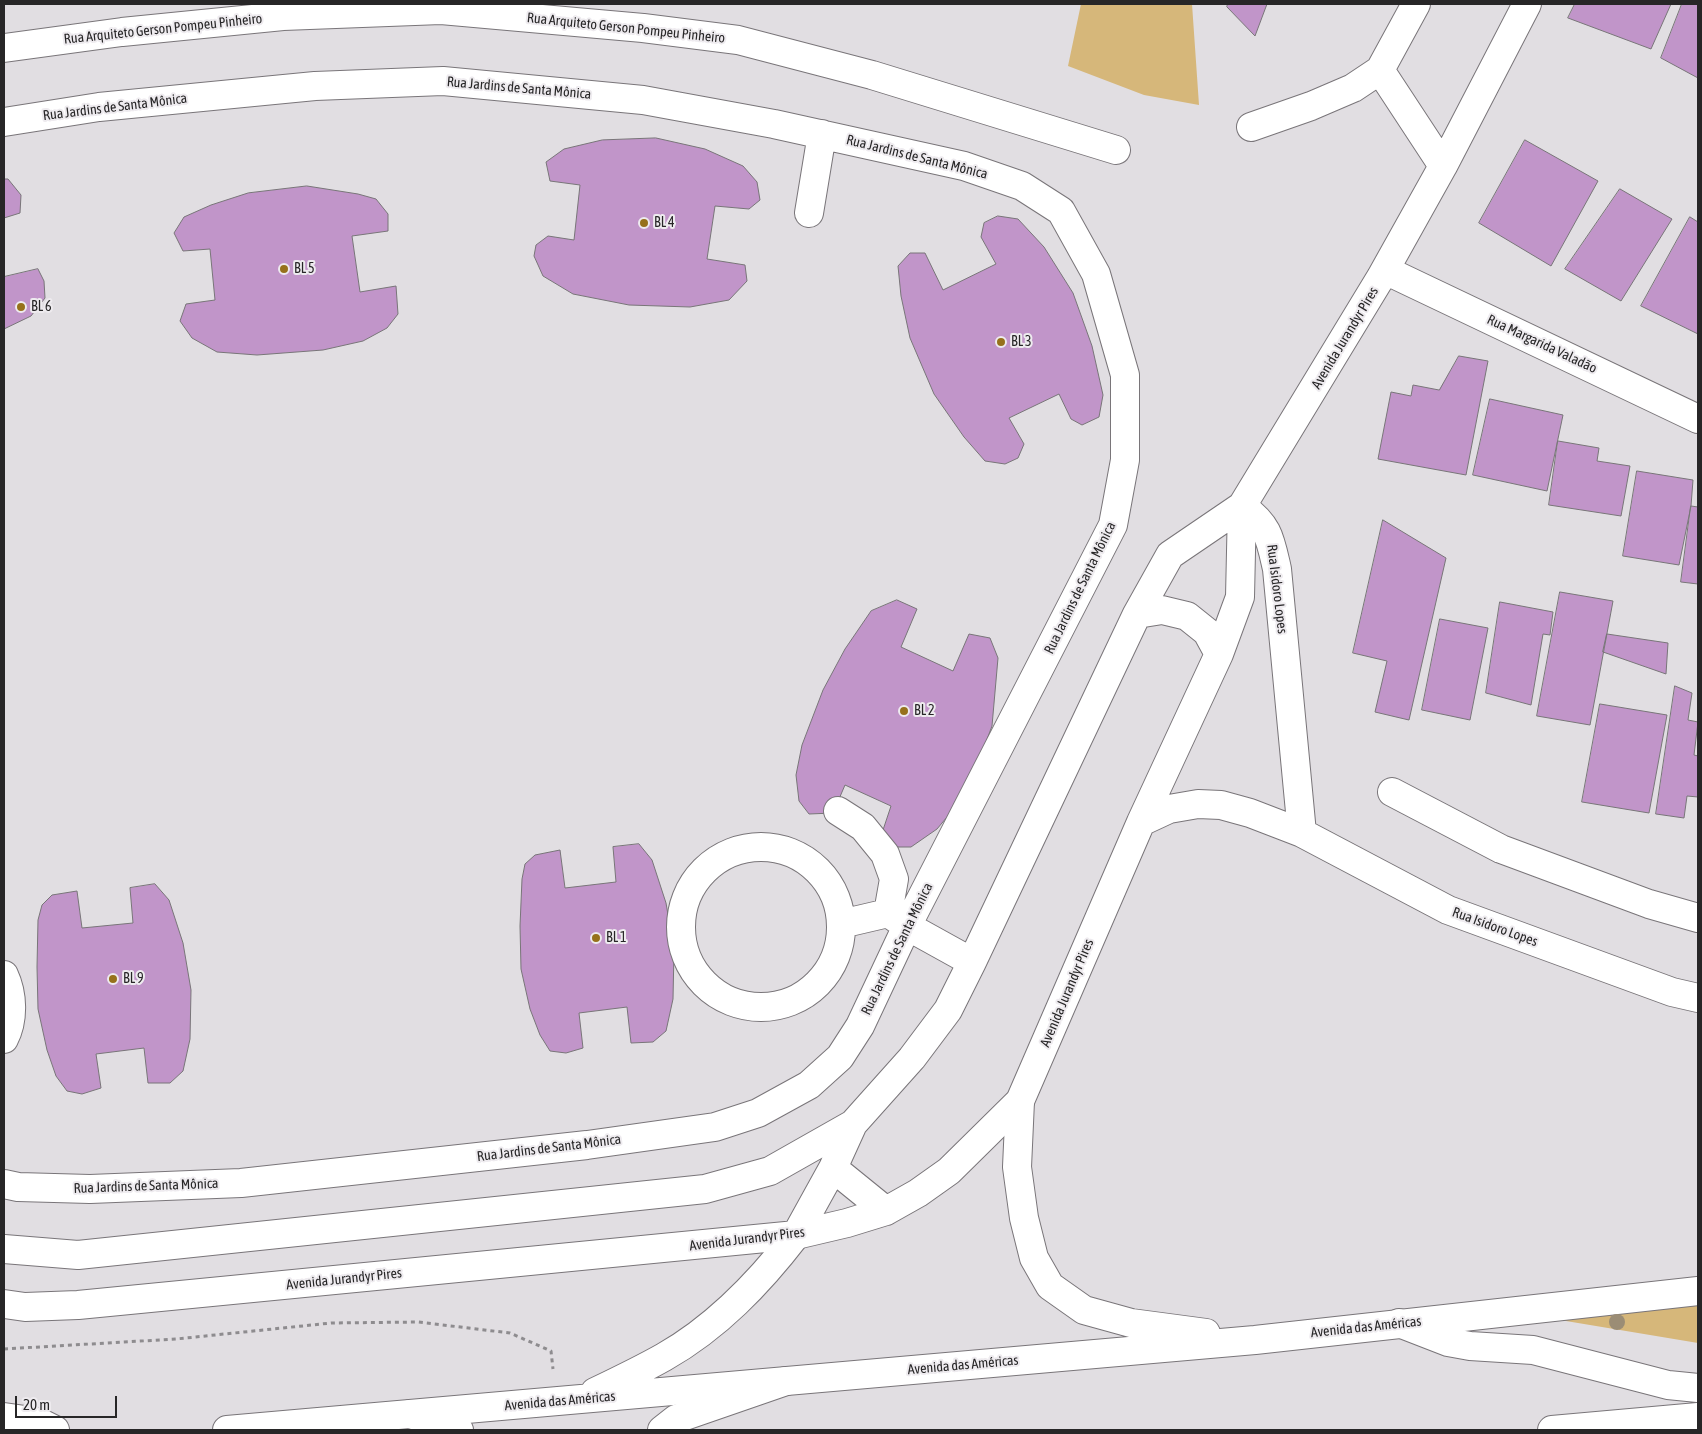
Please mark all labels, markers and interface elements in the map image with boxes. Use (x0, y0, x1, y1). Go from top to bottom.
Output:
street label: Rua Arquiteto Gerson Pompeu Pinheiro (526, 9, 726, 47)
street label: Rua Arquiteto Gerson Pompeu Pinheiro (63, 10, 263, 48)
street label: Rua Jardins de Santa Mônica (446, 73, 592, 103)
street label: Rua Jardins de Santa Mônica (42, 90, 188, 124)
street label: Rua Jardins de Santa Mônica (845, 131, 989, 183)
place label: BL 4 (654, 215, 675, 231)
marker: BL 4 (638, 217, 650, 229)
place label: BL 5 (294, 261, 315, 277)
marker: BL 5 (278, 263, 290, 275)
street label: Avenida Jurandyr Pires (1308, 284, 1382, 392)
place label: BL 6 (31, 299, 52, 315)
marker: BL 6 (15, 301, 27, 313)
street label: Rua Margarida Valadão (1484, 311, 1600, 377)
place label: BL 3 (1011, 334, 1032, 350)
marker: BL 3 (995, 336, 1007, 348)
street label: Rua Jardins de Santa Mônica (1041, 519, 1119, 657)
street label: Rua Isidoro Lopes (1263, 543, 1291, 635)
place label: BL 2 (914, 703, 935, 719)
marker: BL 2 (898, 705, 910, 717)
street label: Rua Jardins de Santa Mônica (858, 880, 936, 1018)
street label: Rua Isidoro Lopes (1450, 904, 1540, 950)
place label: BL 1 (606, 930, 627, 946)
marker: BL 1 (590, 932, 602, 944)
street label: Avenida Jurandyr Pires (1037, 936, 1097, 1050)
place label: BL 9 (123, 971, 144, 987)
marker: BL 9 (107, 973, 119, 985)
street label: Rua Jardins de Santa Mônica (476, 1131, 622, 1165)
street label: Rua Jardins de Santa Mônica (73, 1175, 219, 1197)
street label: Avenida Jurandyr Pires (688, 1224, 806, 1254)
street label: Avenida Jurandyr Pires (285, 1265, 403, 1293)
street label: Avenida das Américas (1310, 1313, 1422, 1341)
street label: Avenida das Américas (907, 1352, 1019, 1378)
scale bar (18, 1386, 120, 1418)
street label: Avenida das Américas (504, 1388, 616, 1414)
text: 20 m (23, 1396, 50, 1413)

